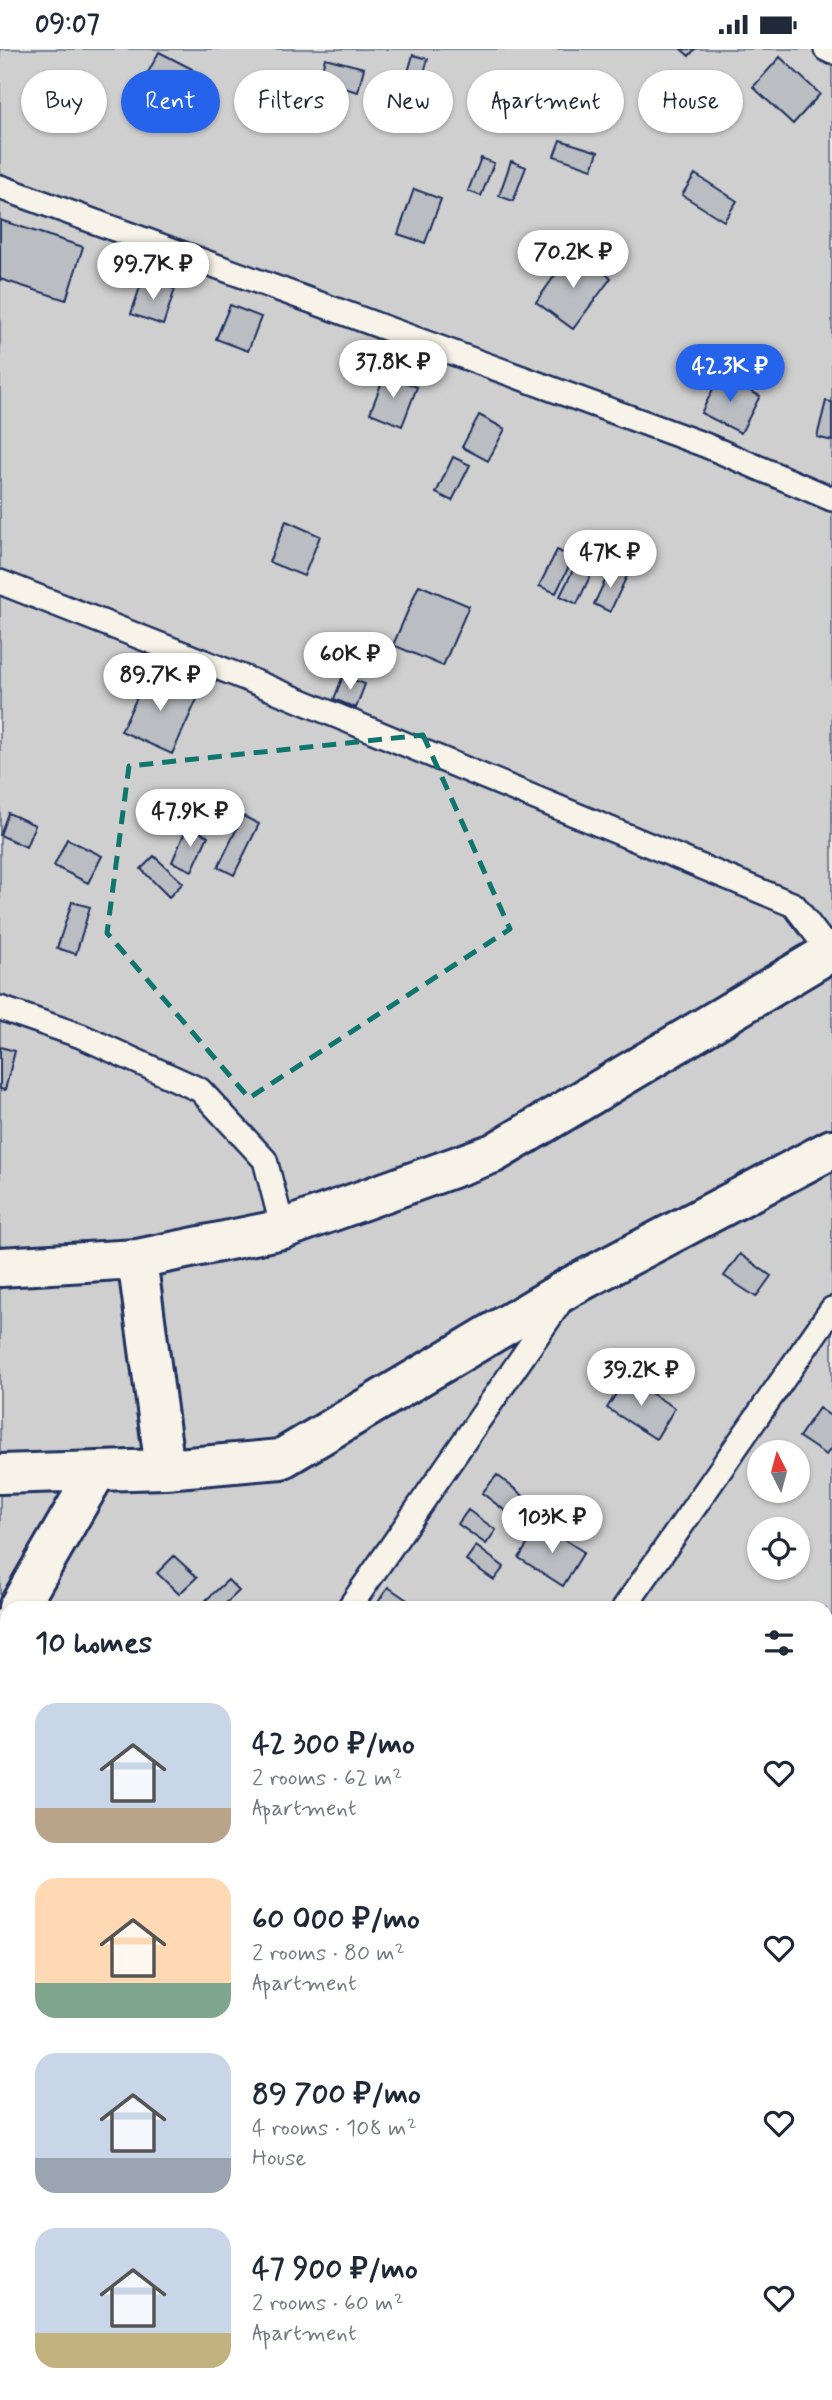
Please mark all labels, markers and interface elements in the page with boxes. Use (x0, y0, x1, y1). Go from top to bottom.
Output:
text: 09:07 (35, 8, 100, 42)
chip: Buy (21, 70, 107, 133)
chip: Rent (121, 70, 220, 133)
chip: Filters (234, 70, 349, 133)
chip: New (363, 70, 453, 133)
chip: Apartment (467, 70, 624, 133)
chip: House (638, 70, 743, 133)
pin: 70.2K ₽ (508, 231, 638, 290)
text: 70.2K ₽ (534, 238, 612, 268)
pin: 99.7K ₽ (88, 243, 218, 302)
text: 99.7K ₽ (113, 250, 193, 280)
pin: 37.8K ₽ (328, 341, 458, 400)
pin: 42.3K ₽ (665, 345, 795, 404)
text: 37.8K ₽ (355, 348, 431, 378)
text: 42.3K ₽ (692, 352, 768, 382)
pin: 47K ₽ (561, 531, 659, 590)
text: 47K ₽ (580, 538, 640, 568)
pin: 60K ₽ (301, 633, 399, 692)
text: 60K ₽ (320, 640, 380, 670)
pin: 89.7K ₽ (95, 653, 225, 713)
text: 89.7K ₽ (119, 661, 201, 691)
pin: 47.9K ₽ (125, 789, 255, 849)
text: 47.9K ₽ (152, 797, 228, 827)
pin: 39.2K ₽ (576, 1349, 706, 1408)
text: 39.2K ₽ (603, 1356, 679, 1386)
north arrow (747, 1440, 810, 1503)
map controls (747, 1440, 810, 1580)
pin: 103K ₽ (495, 1495, 609, 1555)
text: 103K ₽ (518, 1503, 586, 1533)
button: locate (747, 1517, 810, 1580)
text: 10 homes (35, 1624, 152, 1663)
icon: filters (760, 1624, 798, 1662)
text: 42 300 ₽/mo (252, 1725, 415, 1764)
icon: home (91, 1731, 175, 1815)
icon: heart (760, 1754, 798, 1792)
text: 2 rooms · 62 m² (252, 1764, 403, 1794)
text: Apartment (252, 1794, 357, 1824)
text: 60 000 ₽/mo (252, 1900, 420, 1939)
icon: home (91, 1906, 175, 1990)
icon: heart (760, 1929, 798, 1967)
text: 2 rooms · 80 m² (252, 1939, 405, 1969)
text: Apartment (252, 1969, 357, 1999)
text: 89 700 ₽/mo (252, 2075, 421, 2114)
icon: home (91, 2081, 175, 2165)
icon: heart (760, 2104, 798, 2142)
text: 4 rooms · 108 m² (252, 2114, 417, 2144)
text: House (252, 2144, 306, 2174)
text: 47 900 ₽/mo (252, 2250, 418, 2289)
icon: home (91, 2256, 175, 2340)
icon: heart (760, 2279, 798, 2317)
text: 2 rooms · 60 m² (252, 2289, 404, 2319)
text: Apartment (252, 2319, 357, 2349)

